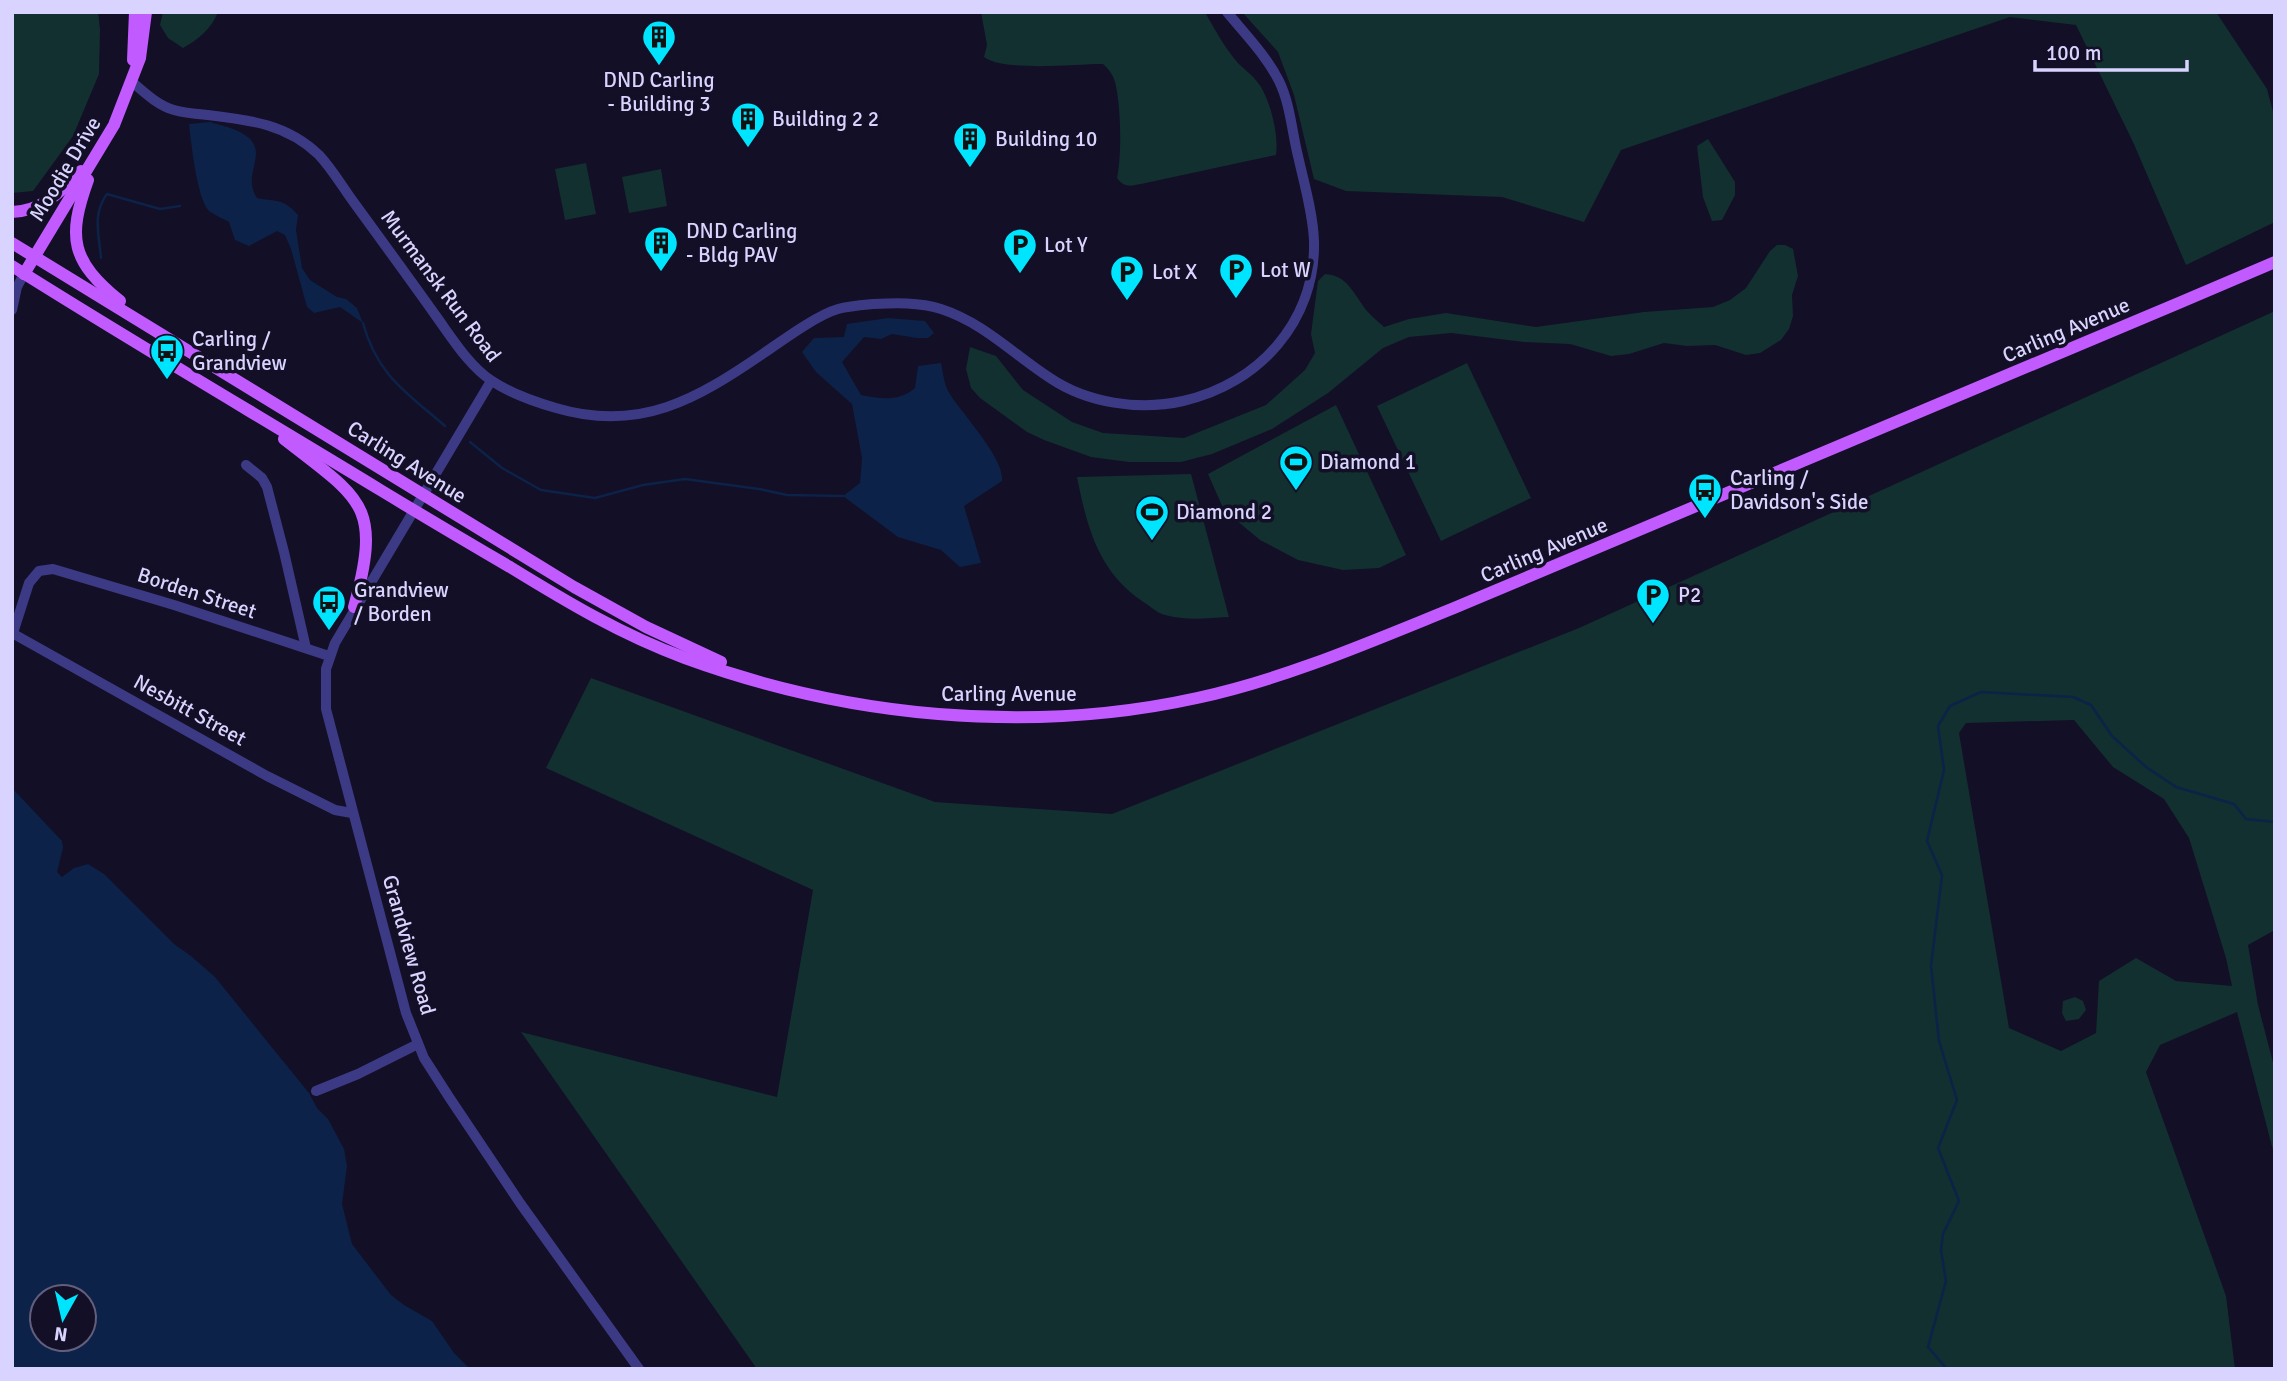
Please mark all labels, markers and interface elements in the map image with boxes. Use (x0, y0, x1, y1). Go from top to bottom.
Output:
building icon: DND Carling - Building 3 (640, 18, 678, 67)
scale bar (2035, 28, 2187, 72)
text: 100 m (2046, 40, 2101, 66)
place label: DND Carling - Building 3 (603, 67, 715, 117)
building icon: Building 2 2 (729, 100, 767, 149)
place label: Building 2 2 (772, 106, 879, 132)
street label: Moodie Drive (24, 112, 106, 226)
building icon: Building 10 (951, 120, 989, 169)
place label: Building 10 (995, 126, 1097, 152)
street label: Murmansk Run Road (375, 205, 507, 367)
place label: DND Carling - Bldg PAV (686, 218, 797, 268)
building icon: DND Carling - Bldg PAV (642, 224, 680, 273)
parking icon: Lot Y (1001, 226, 1039, 275)
place label: Lot Y (1044, 232, 1088, 258)
parking icon: Lot W (1217, 251, 1255, 300)
parking icon: Lot X (1108, 253, 1146, 302)
place label: Lot W (1260, 257, 1311, 283)
place label: Lot X (1152, 259, 1197, 285)
street label: Carling Avenue (1999, 292, 2133, 368)
place label: Carling / Grandview (192, 326, 287, 376)
bus stop icon: Carling / Grandview (148, 332, 186, 381)
street label: Carling Avenue (343, 415, 471, 509)
sports icon: Diamond 1 (1277, 443, 1315, 492)
place label: Diamond 1 (1320, 449, 1416, 475)
place label: Carling / Davidson's Side (1730, 465, 1869, 515)
bus stop icon: Carling / Davidson's Side (1686, 471, 1724, 520)
sports icon: Diamond 2 (1133, 493, 1171, 542)
place label: Diamond 2 (1176, 499, 1272, 525)
street label: Carling Avenue (1477, 512, 1611, 588)
street label: Borden Street (134, 562, 260, 624)
parking icon: P2 (1634, 576, 1672, 625)
place label: Grandview / Borden (354, 577, 449, 627)
place label: P2 (1678, 582, 1701, 608)
bus stop icon: Grandview / Borden (310, 583, 348, 632)
street label: Nesbitt Street (129, 668, 251, 752)
street label: Carling Avenue (941, 681, 1077, 707)
street label: Grandview Road (377, 872, 441, 1018)
north arrow (28, 1283, 98, 1353)
text: N (53, 1321, 69, 1347)

